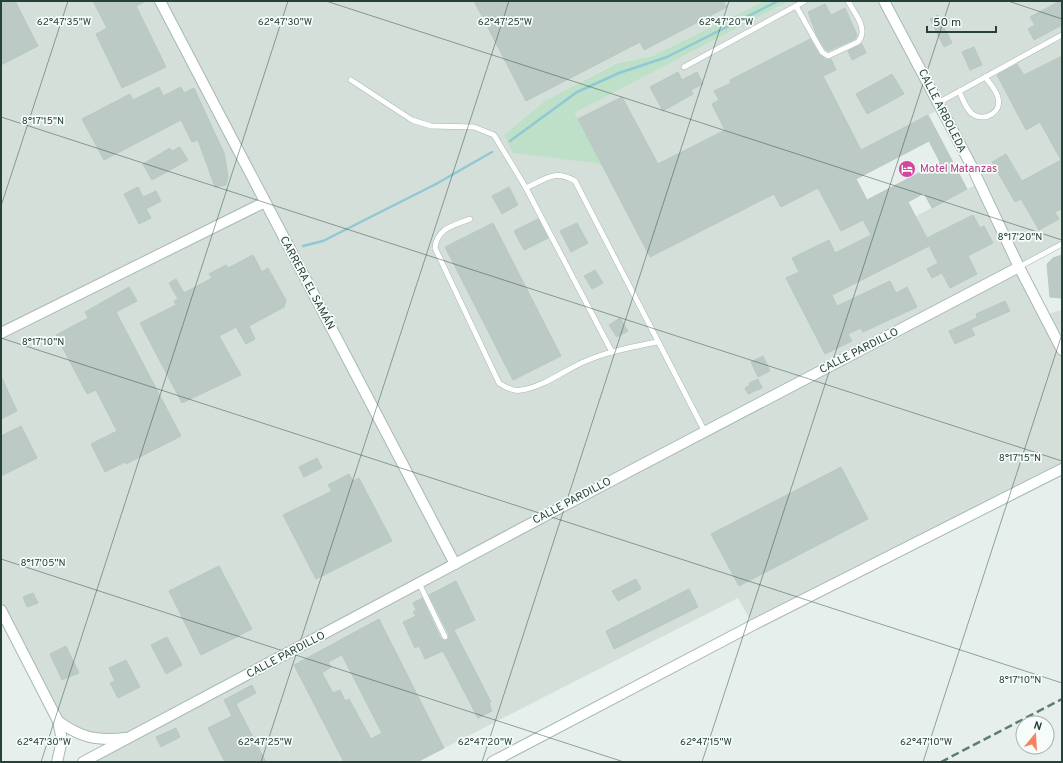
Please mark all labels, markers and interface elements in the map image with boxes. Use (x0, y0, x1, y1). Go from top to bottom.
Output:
scale bar (927, 8, 996, 34)
text: 50 m (933, 15, 961, 31)
text: 62°47'35"W (37, 16, 91, 29)
text: 62°47'30"W (258, 16, 312, 29)
text: 62°47'25"W (478, 16, 532, 29)
text: 62°47'20"W (699, 16, 753, 29)
street label: CALLE ARBOLEDA (915, 67, 969, 155)
text: 8°17'15"N (22, 115, 64, 128)
hotel icon: Motel Matanzas (897, 159, 917, 179)
place label: Motel Matanzas (920, 162, 997, 176)
text: 8°17'20"N (998, 231, 1042, 244)
street label: CARRERA EL SAMÁN (276, 233, 339, 332)
street label: CALLE PARDILLO (817, 325, 901, 377)
text: 8°17'10"N (22, 336, 64, 349)
text: 8°17'15"N (999, 452, 1041, 465)
street label: CALLE PARDILLO (530, 474, 614, 528)
text: 8°17'05"N (21, 557, 66, 570)
street label: CALLE PARDILLO (244, 628, 328, 682)
text: 8°17'10"N (999, 674, 1041, 687)
north arrow (1015, 715, 1055, 755)
text: N (1032, 719, 1044, 734)
text: 62°47'30"W (17, 736, 71, 749)
text: 62°47'25"W (238, 736, 292, 749)
text: 62°47'20"W (458, 736, 512, 749)
text: 62°47'15"W (680, 736, 732, 749)
text: 62°47'10"W (900, 736, 952, 749)

